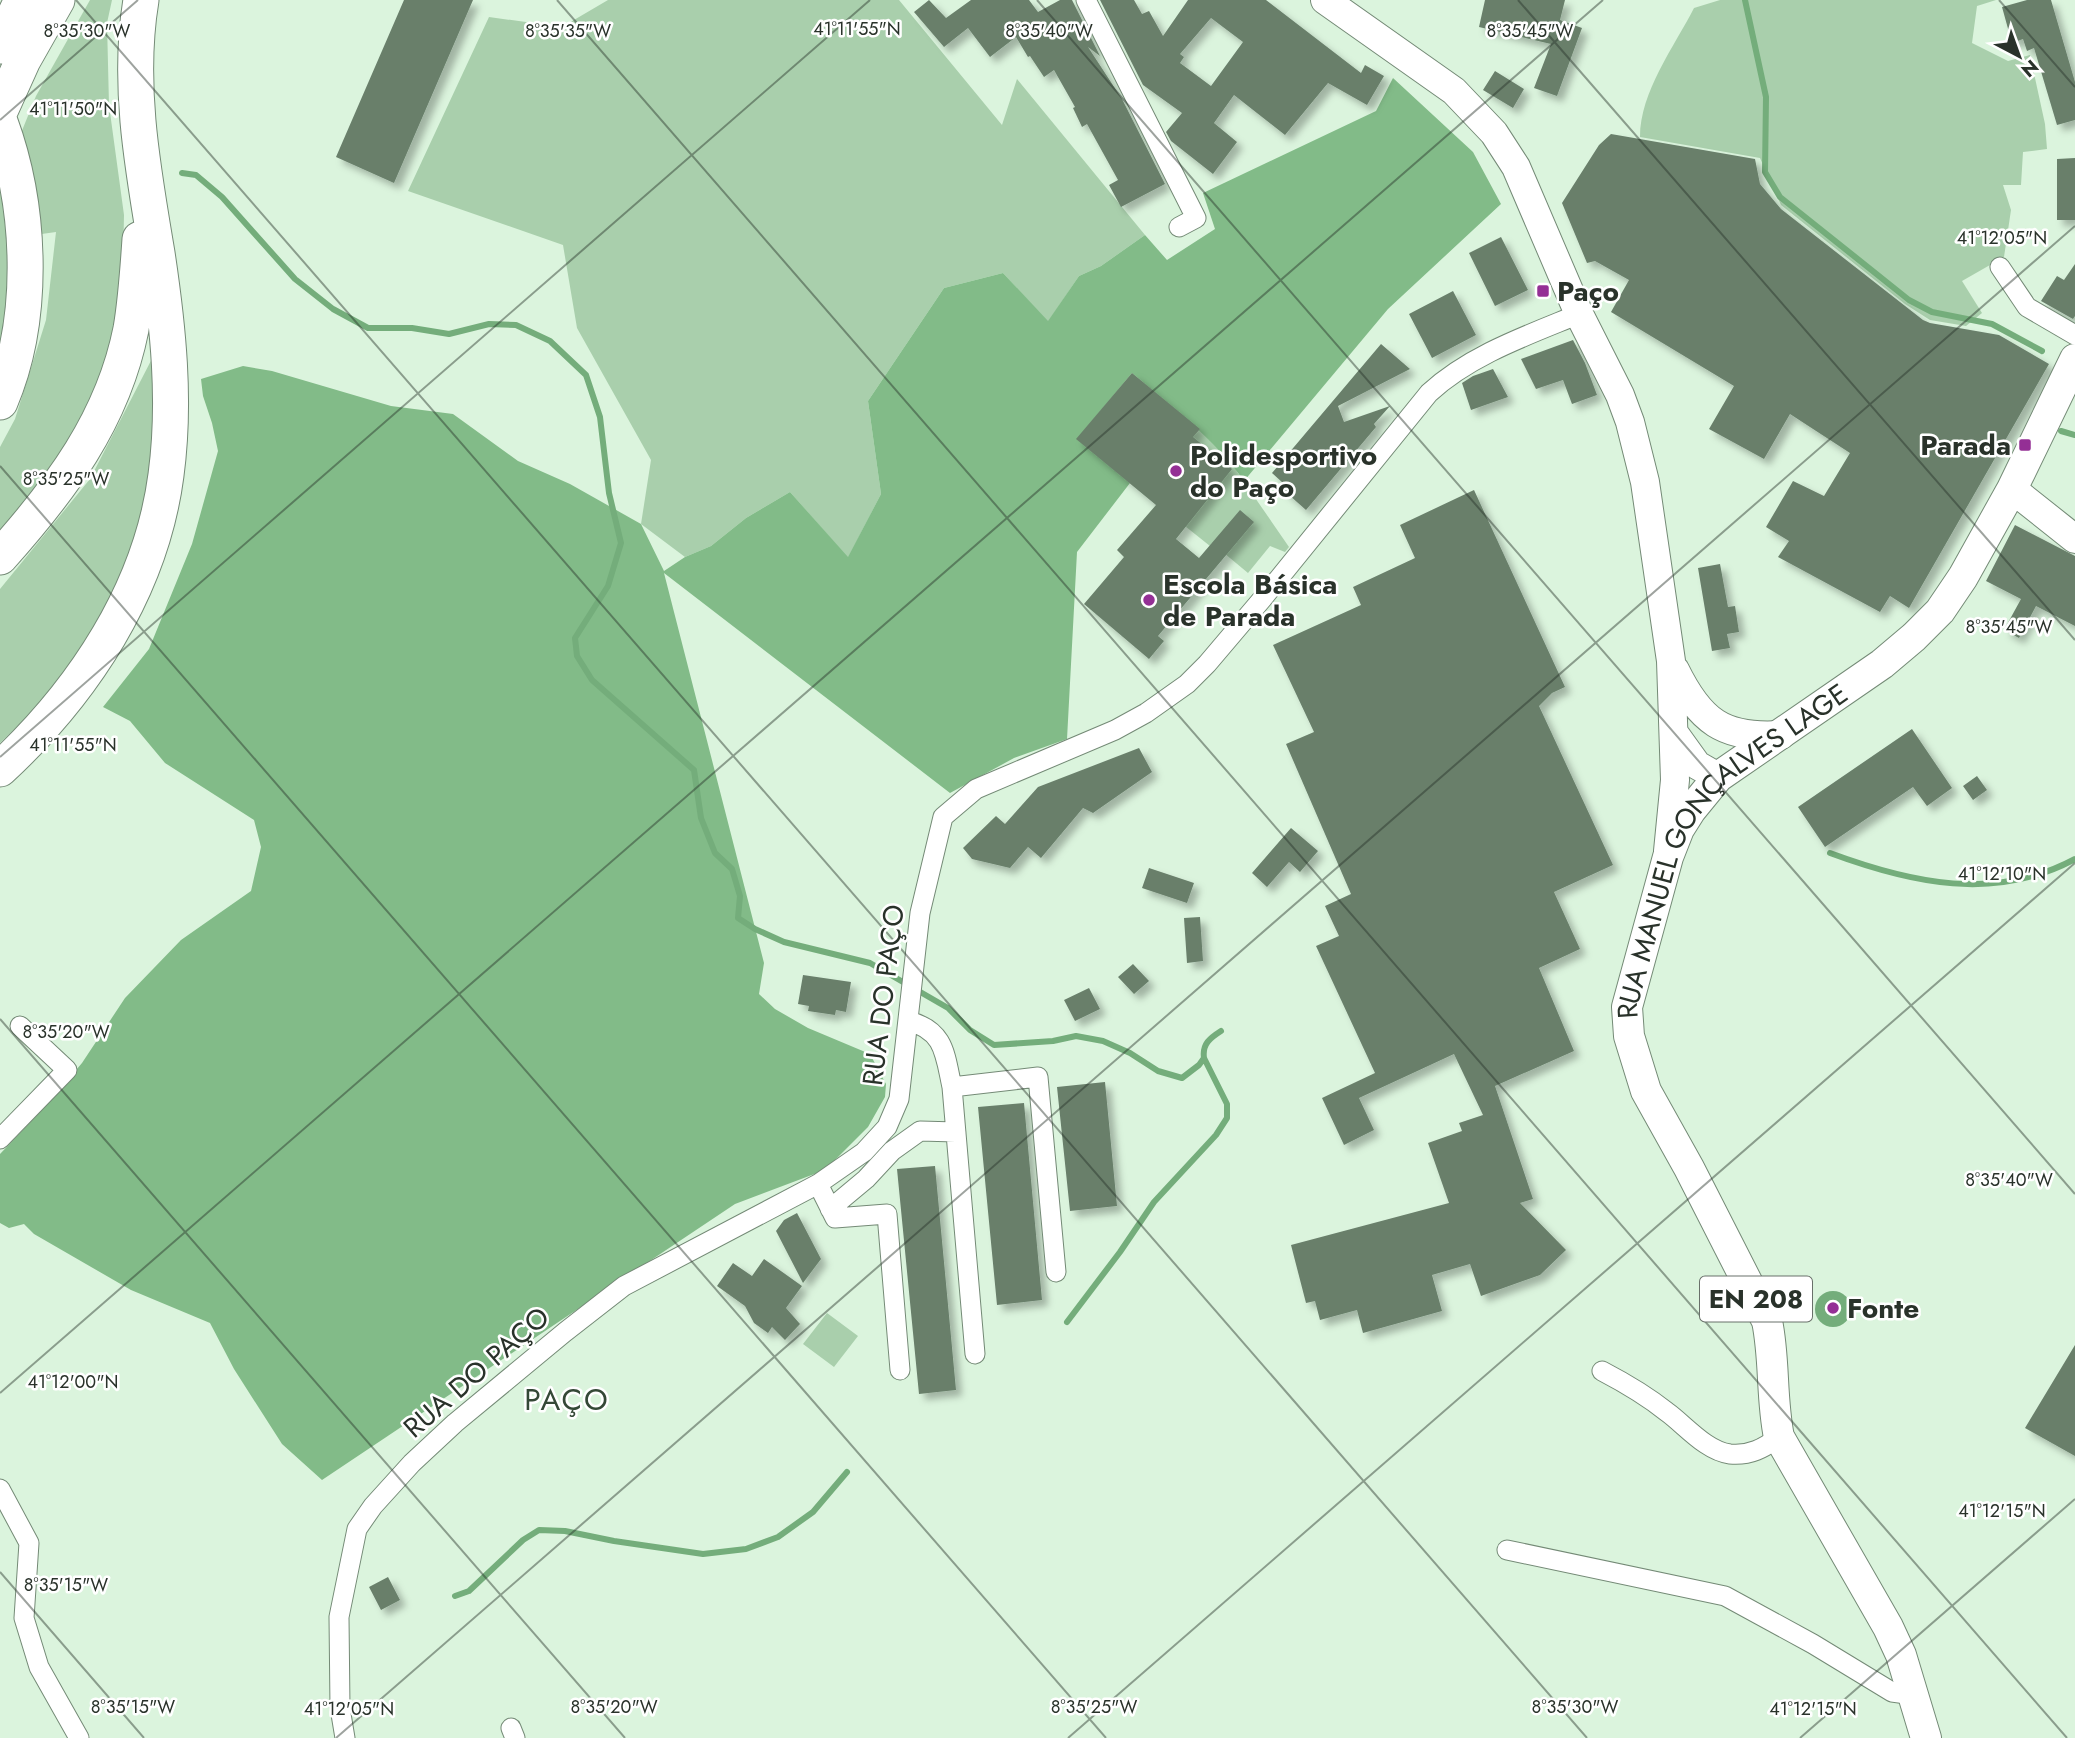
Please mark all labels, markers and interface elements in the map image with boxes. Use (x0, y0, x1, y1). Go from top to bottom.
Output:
text: 41°11'55"N (813, 16, 901, 42)
text: 8°35'30"W (44, 18, 131, 44)
text: 8°35'35"W (525, 18, 611, 44)
text: 8°35'40"W (1005, 18, 1093, 44)
text: 8°35'45"W (1487, 18, 1574, 44)
north arrow (1984, 21, 2054, 91)
text: N (2015, 53, 2044, 84)
text: 41°11'50"N (29, 96, 117, 122)
text: 41°12'05"N (1957, 225, 2047, 251)
place label: Paço (1557, 271, 1619, 312)
marker: Paço (1535, 283, 1551, 299)
place label: Parada (1920, 425, 2011, 466)
place label: Polidesportivo do Paço (1190, 435, 1377, 508)
marker: Parada (2017, 437, 2033, 453)
marker: Polidesportivo do Paço (1168, 463, 1184, 479)
text: 8°35'25"W (23, 466, 109, 492)
place label: Escola Básica de Parada (1163, 564, 1337, 637)
marker: Escola Básica de Parada (1141, 592, 1157, 608)
text: 8°35'45"W (1966, 614, 2053, 640)
street label: RUA MANUEL GONÇALVES LAGE (1607, 674, 1856, 1020)
text: 41°11'55"N (29, 732, 117, 758)
text: 41°12'10"N (1958, 861, 2046, 887)
street label: RUA DO PAÇO (852, 902, 915, 1088)
text: 8°35'20"W (22, 1019, 110, 1045)
text: 8°35'40"W (1965, 1167, 2053, 1193)
road number: EN 208 (1700, 1276, 1812, 1322)
place label: Fonte (1847, 1288, 1919, 1329)
street label: RUA DO PAÇO (394, 1297, 558, 1448)
marker: Fonte (1825, 1300, 1841, 1316)
text: 41°12'00"N (28, 1369, 119, 1395)
district label: PAÇO (524, 1378, 610, 1421)
text: 41°12'15"N (1958, 1498, 2046, 1524)
text: 8°35'15"W (24, 1572, 108, 1598)
text: 8°35'15"W (91, 1694, 175, 1720)
text: 8°35'20"W (570, 1694, 658, 1720)
text: 8°35'25"W (1051, 1694, 1137, 1720)
text: 8°35'30"W (1532, 1694, 1619, 1720)
text: 41°12'05"N (304, 1696, 394, 1722)
text: 41°12'15"N (1769, 1696, 1857, 1722)

